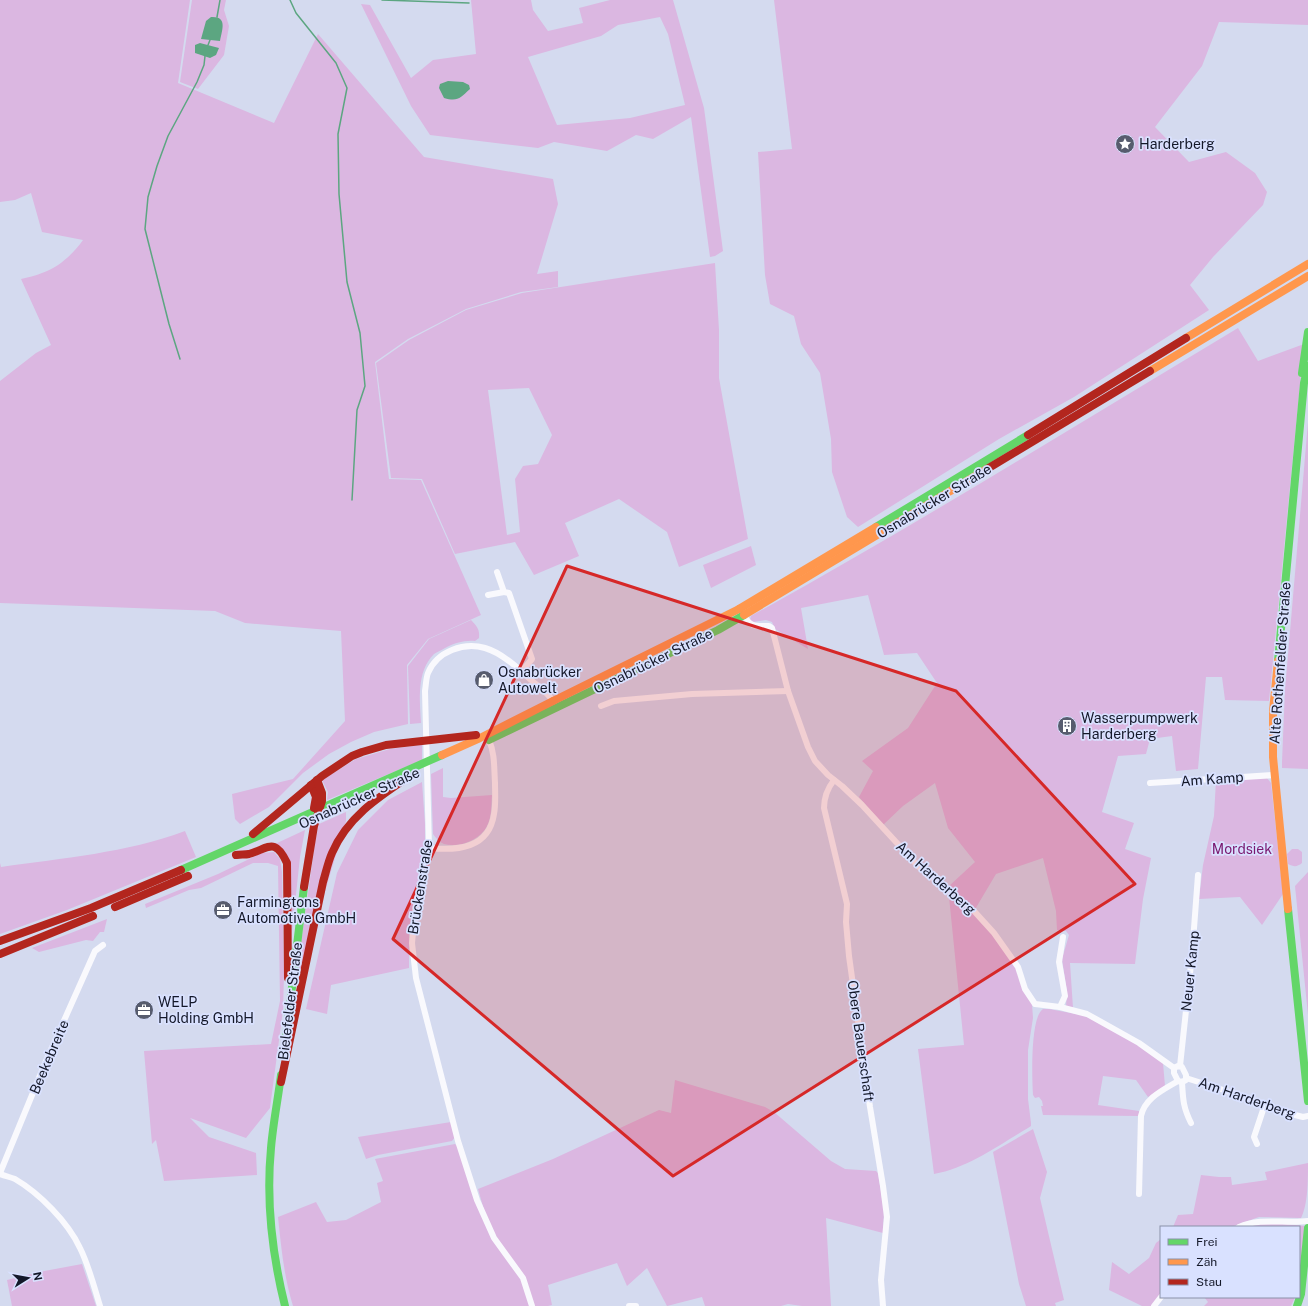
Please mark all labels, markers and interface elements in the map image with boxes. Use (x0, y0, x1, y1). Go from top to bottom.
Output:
place icon: Harderberg (1114, 133, 1136, 155)
place label: Harderberg (1139, 136, 1215, 152)
street label: Osnabrücker Straße (874, 460, 994, 541)
street label: Alte Rothenfelder Straße (1266, 581, 1294, 745)
street label: Osnabrücker Straße (591, 625, 715, 697)
place label: Osnabrücker Autowelt (498, 664, 582, 696)
shop icon: Osnabrücker Autowelt (473, 669, 495, 691)
place label: Wasserpumpwerk Harderberg (1081, 710, 1198, 742)
building icon: Wasserpumpwerk Harderberg (1056, 715, 1078, 737)
street label: Osnabrücker Straße (296, 764, 422, 832)
street label: Am Kamp (1180, 769, 1244, 789)
street label: Am Harderberg (893, 838, 979, 918)
street label: Brückenstraße (405, 839, 435, 935)
park label: Mordsiek (1212, 841, 1272, 857)
place label: Farmingtons Automotive GmbH (237, 894, 356, 926)
office icon: Farmingtons Automotive GmbH (212, 899, 234, 921)
street label: Neuer Kamp (1178, 930, 1202, 1012)
street label: Bielefelder Straße (275, 941, 305, 1061)
street label: Obere Bauerschaft (845, 979, 877, 1103)
place label: WELP Holding GmbH (158, 994, 254, 1026)
office icon: WELP Holding GmbH (133, 999, 155, 1021)
street label: Beekebreite (26, 1017, 72, 1097)
street label: Am Harderberg (1197, 1074, 1298, 1122)
legend (1160, 1226, 1300, 1298)
text: Frei (1196, 1235, 1218, 1249)
text: Zäh (1196, 1255, 1217, 1269)
north arrow (8, 1258, 48, 1298)
text: N (31, 1271, 45, 1281)
text: Stau (1196, 1275, 1222, 1289)

